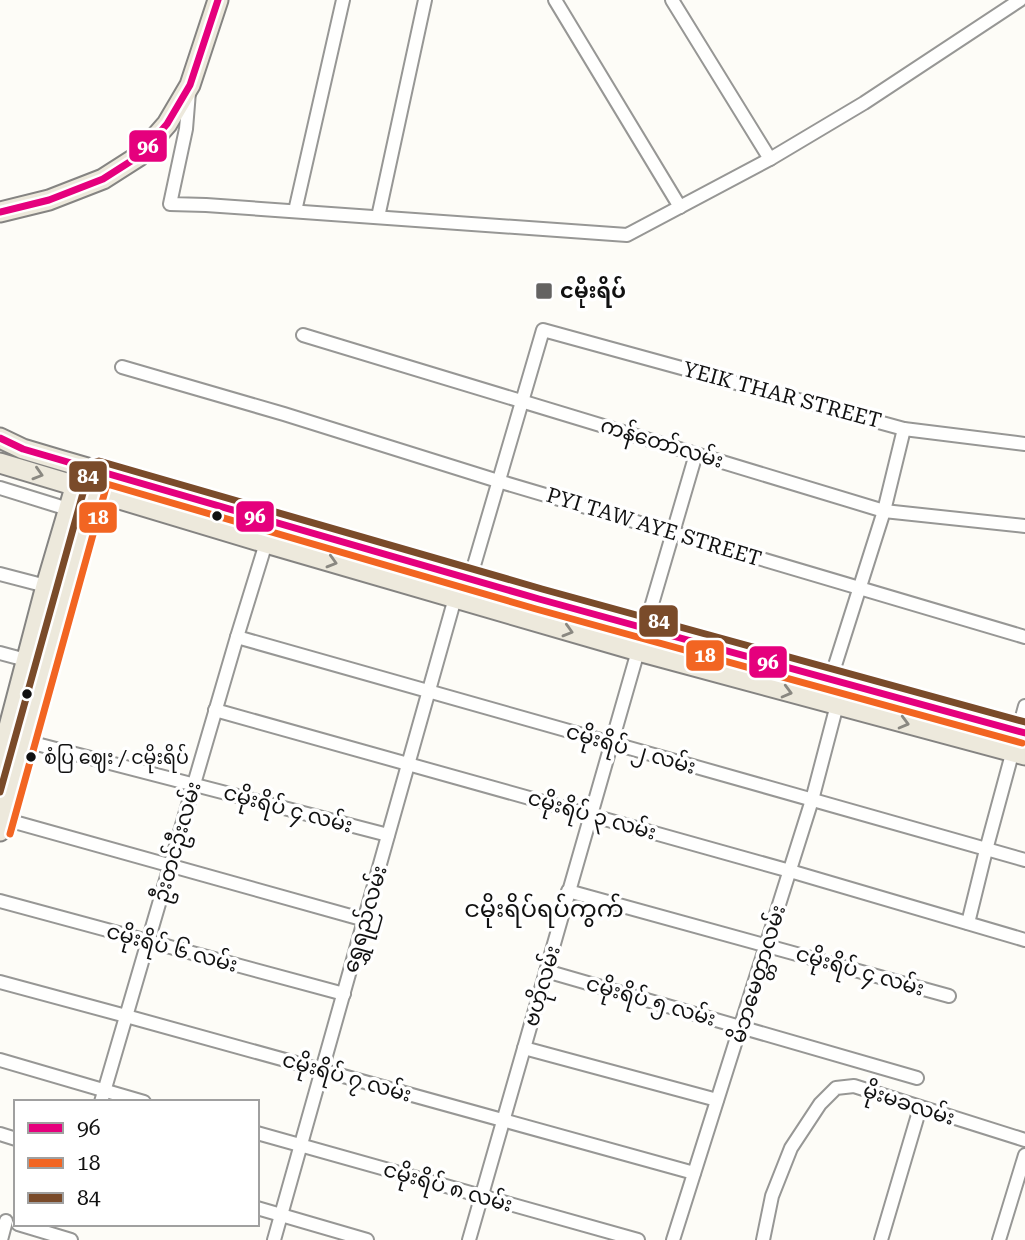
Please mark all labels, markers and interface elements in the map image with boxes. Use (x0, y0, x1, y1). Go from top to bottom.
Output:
line badge: 96 (128, 129, 168, 163)
text: 96 (137, 135, 159, 158)
place label: ငမိုးရိပ် (560, 275, 626, 308)
marker: ငမိုးရိပ် (534, 281, 554, 301)
street label: YEIK THAR STREET (680, 357, 884, 433)
street label: ကန်တော်လမ်း (596, 409, 727, 478)
line badge: 84 (68, 460, 108, 493)
text: 84 (77, 465, 99, 488)
one-way arrow (32, 466, 44, 481)
street label: PYI TAW AYE STREET (544, 483, 764, 571)
line badge: 96 (235, 500, 275, 533)
line badge: 18 (78, 501, 118, 534)
text: 96 (244, 505, 266, 528)
text: 18 (87, 506, 109, 529)
unlabelled marker (210, 509, 224, 523)
one-way arrow (325, 554, 337, 569)
line badge: 84 (638, 604, 679, 638)
text: 84 (648, 610, 670, 633)
one-way arrow (561, 622, 573, 637)
line badge: 18 (685, 639, 725, 672)
text: 18 (694, 644, 716, 667)
line badge: 96 (748, 645, 788, 679)
text: 96 (757, 651, 779, 674)
one-way arrow (781, 684, 793, 698)
unlabelled marker (20, 687, 34, 701)
street label: ငမိုးရိပ် ၂ လမ်း (562, 715, 700, 784)
one-way arrow (898, 715, 910, 729)
place label: စံပြ ဈေး / ငမိုးရိပ် (44, 743, 189, 774)
marker: စံပြ ဈေး / ငမိုးရိပ် (24, 750, 38, 764)
street label: ငမိုးရိပ် ၄ လမ်း (220, 776, 356, 843)
street label: ဦးတင်ဦးလမ်း (144, 778, 211, 907)
street label: ငမိုးရိပ် ၃ လမ်း (524, 781, 660, 850)
street label: ရွှေရည်လမ်း (334, 862, 397, 977)
district label: ငမိုးရိပ်ရပ်ကွက် (464, 893, 624, 928)
street label: မိဘမေတ္တာလမ်း (722, 901, 795, 1047)
street label: ငမိုးရိပ် ၆ လမ်း (103, 915, 241, 982)
street label: ငမိုးရိပ် ၄ လမ်း (792, 937, 928, 1006)
street label: ဗဟိုလမ်း (515, 942, 570, 1031)
street label: ငမိုးရိပ် ၅ လမ်း (582, 967, 720, 1036)
street label: ငမိုးရိပ် ၇ လမ်း (278, 1043, 415, 1112)
street label: မိုးမခလမ်း (859, 1074, 959, 1135)
legend (14, 1100, 259, 1226)
text: 96 (77, 1116, 101, 1140)
text: 18 (77, 1151, 101, 1175)
street label: ငမိုးရိပ် ၈ လမ်း (379, 1153, 516, 1222)
text: 84 (77, 1186, 101, 1210)

